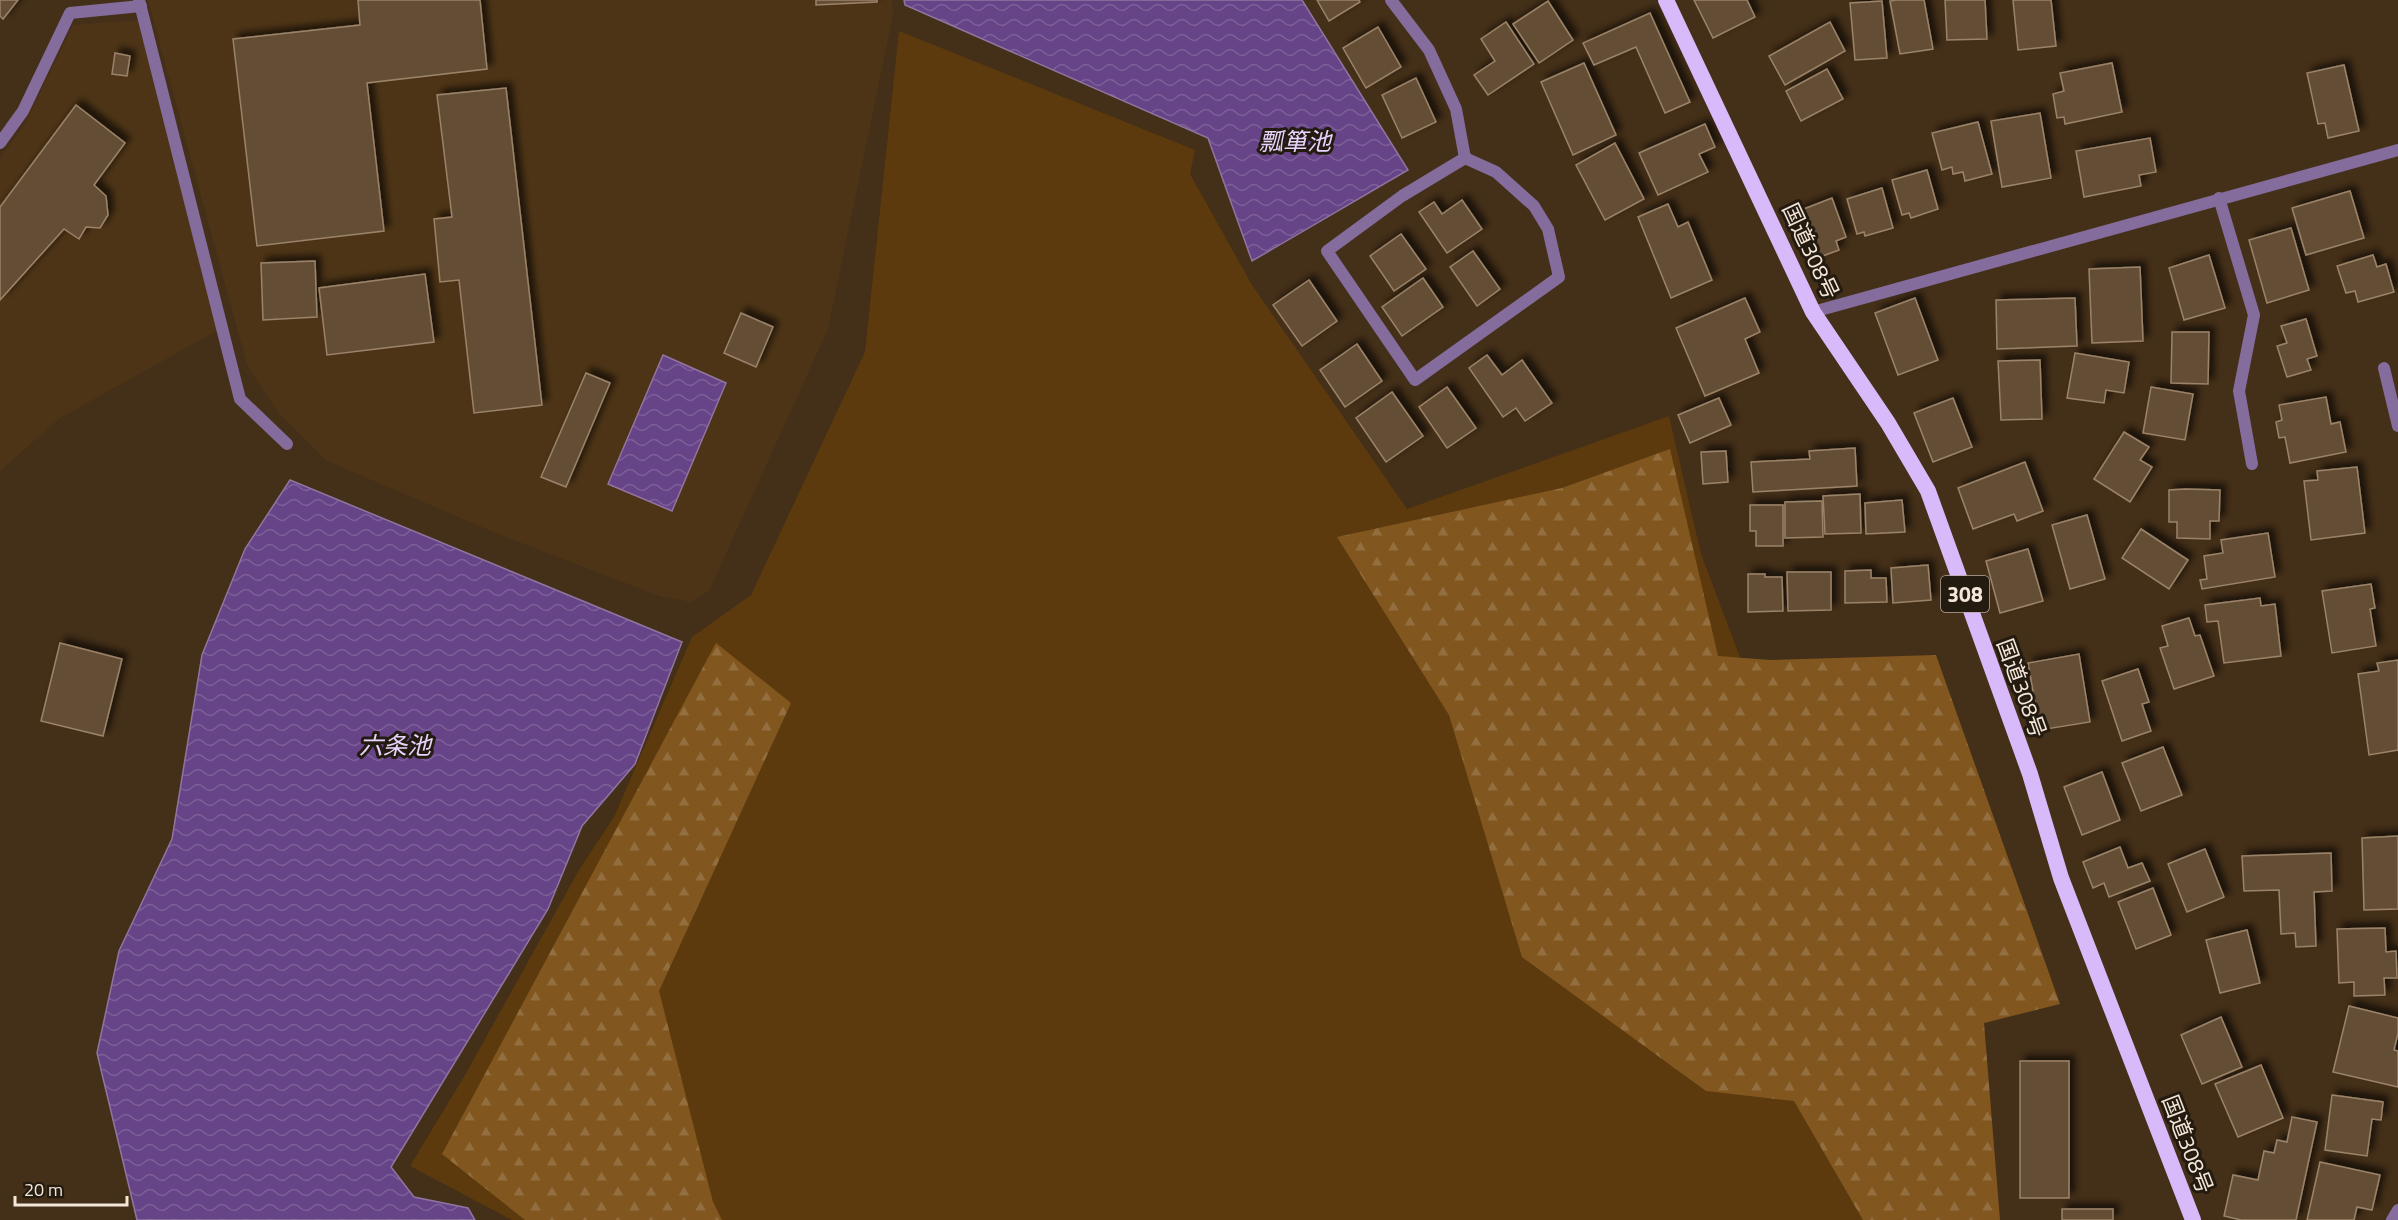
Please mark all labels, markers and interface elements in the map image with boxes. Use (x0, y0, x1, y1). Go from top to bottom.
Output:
water label: 瓢箪池 (1259, 123, 1333, 159)
street label: 国道308号 (1774, 197, 1848, 305)
road number: 308 (1941, 576, 1989, 612)
street label: 国道308号 (1988, 634, 2056, 742)
water label: 六条池 (359, 727, 433, 763)
street label: 国道308号 (2154, 1090, 2222, 1198)
scale bar (15, 1169, 128, 1207)
text: 20 m (24, 1176, 63, 1203)

